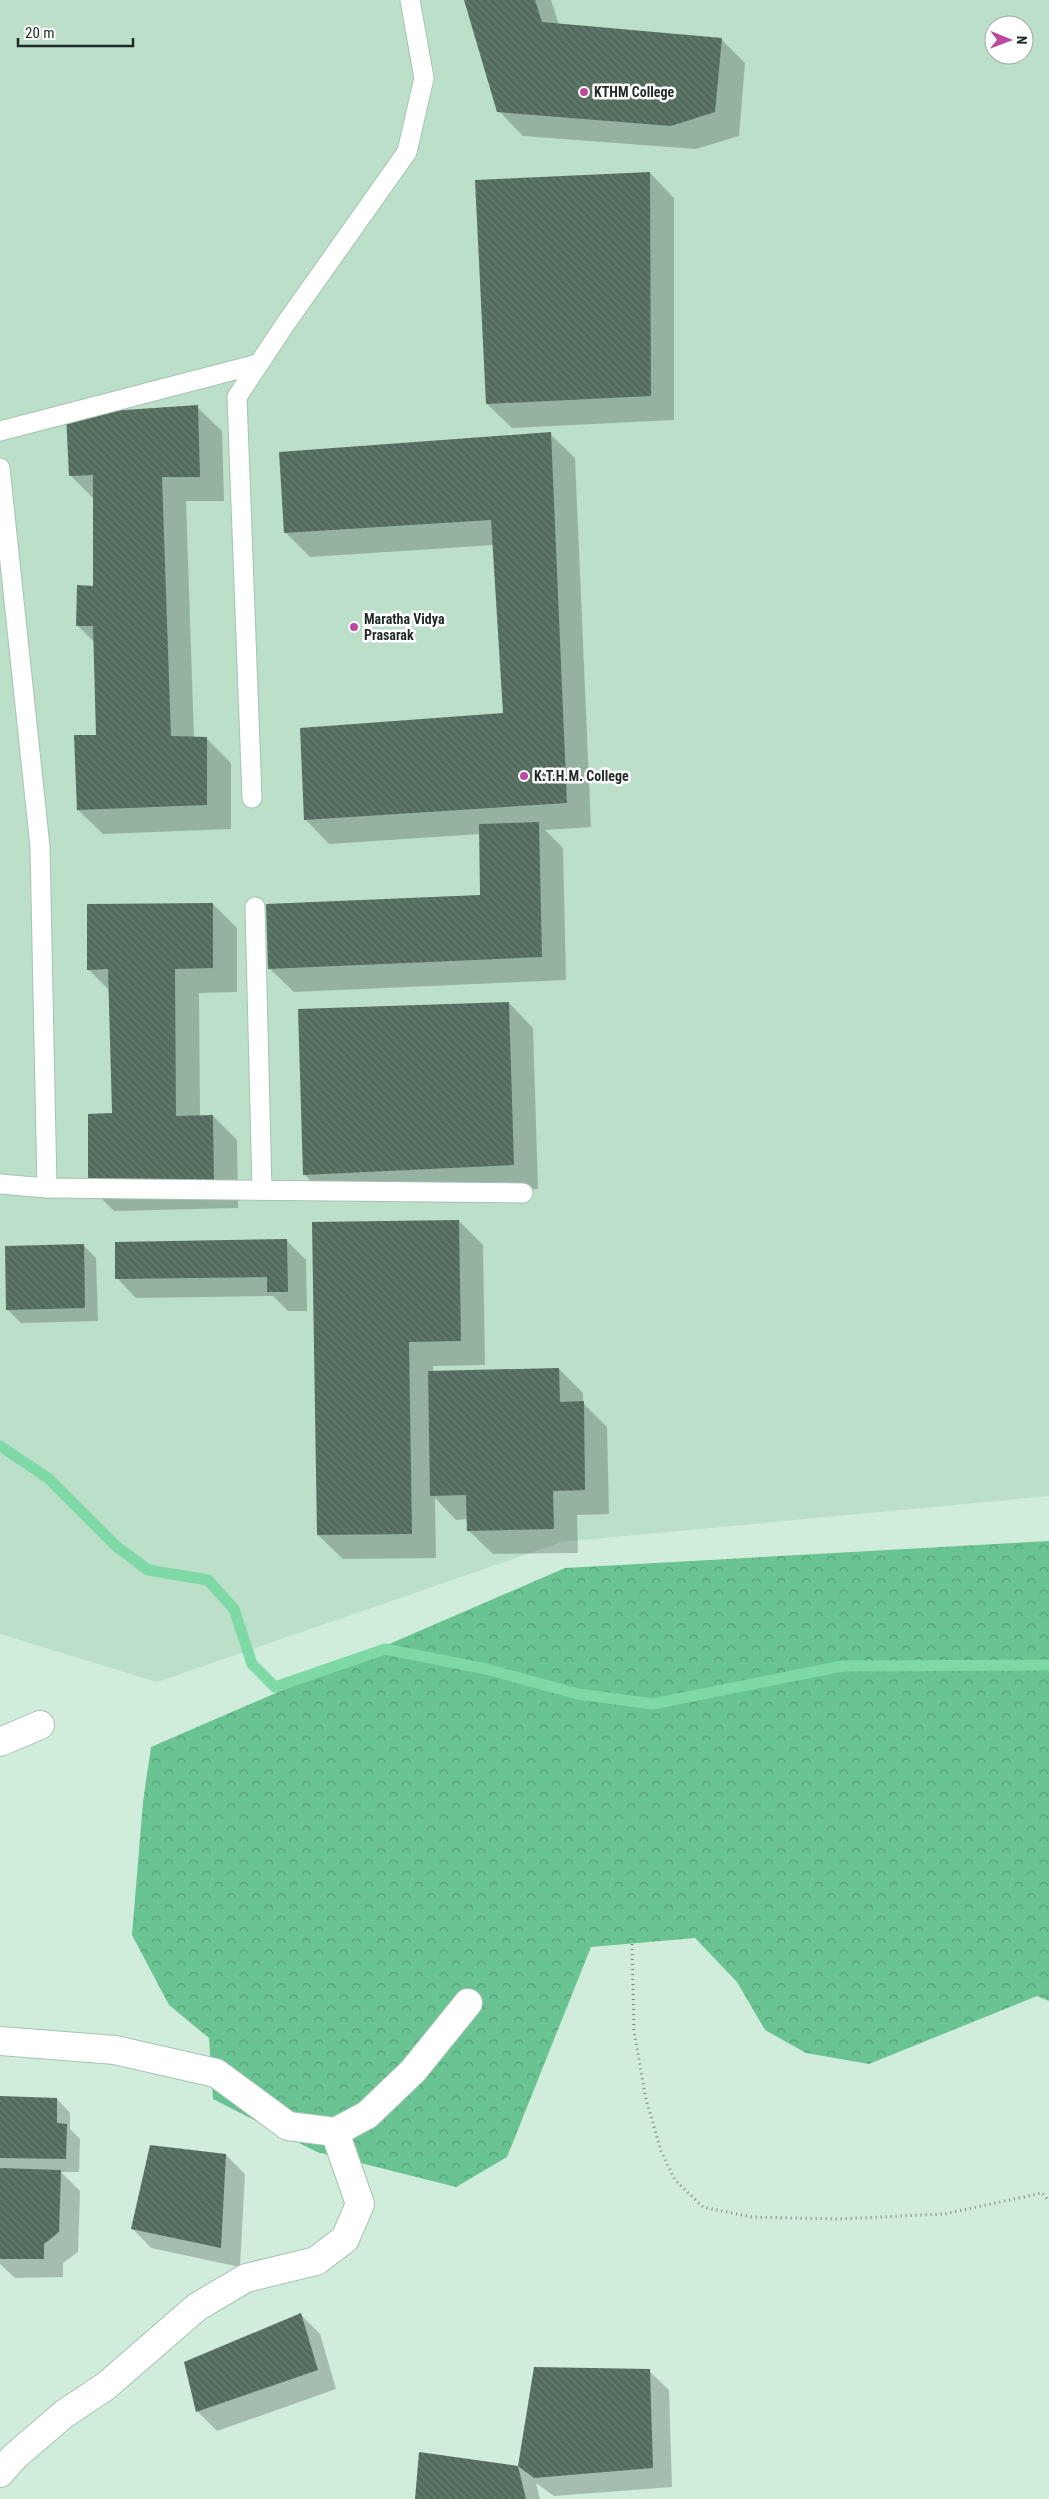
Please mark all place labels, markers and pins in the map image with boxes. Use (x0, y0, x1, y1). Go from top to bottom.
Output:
place label: KTHM College (594, 84, 675, 100)
marker: KTHM College (578, 86, 590, 98)
place label: Maratha Vidya Prasarak (364, 611, 445, 643)
marker: Maratha Vidya Prasarak (348, 621, 360, 633)
place label: K.T.H.M. College (534, 768, 629, 784)
marker: K.T.H.M. College (518, 770, 530, 782)

